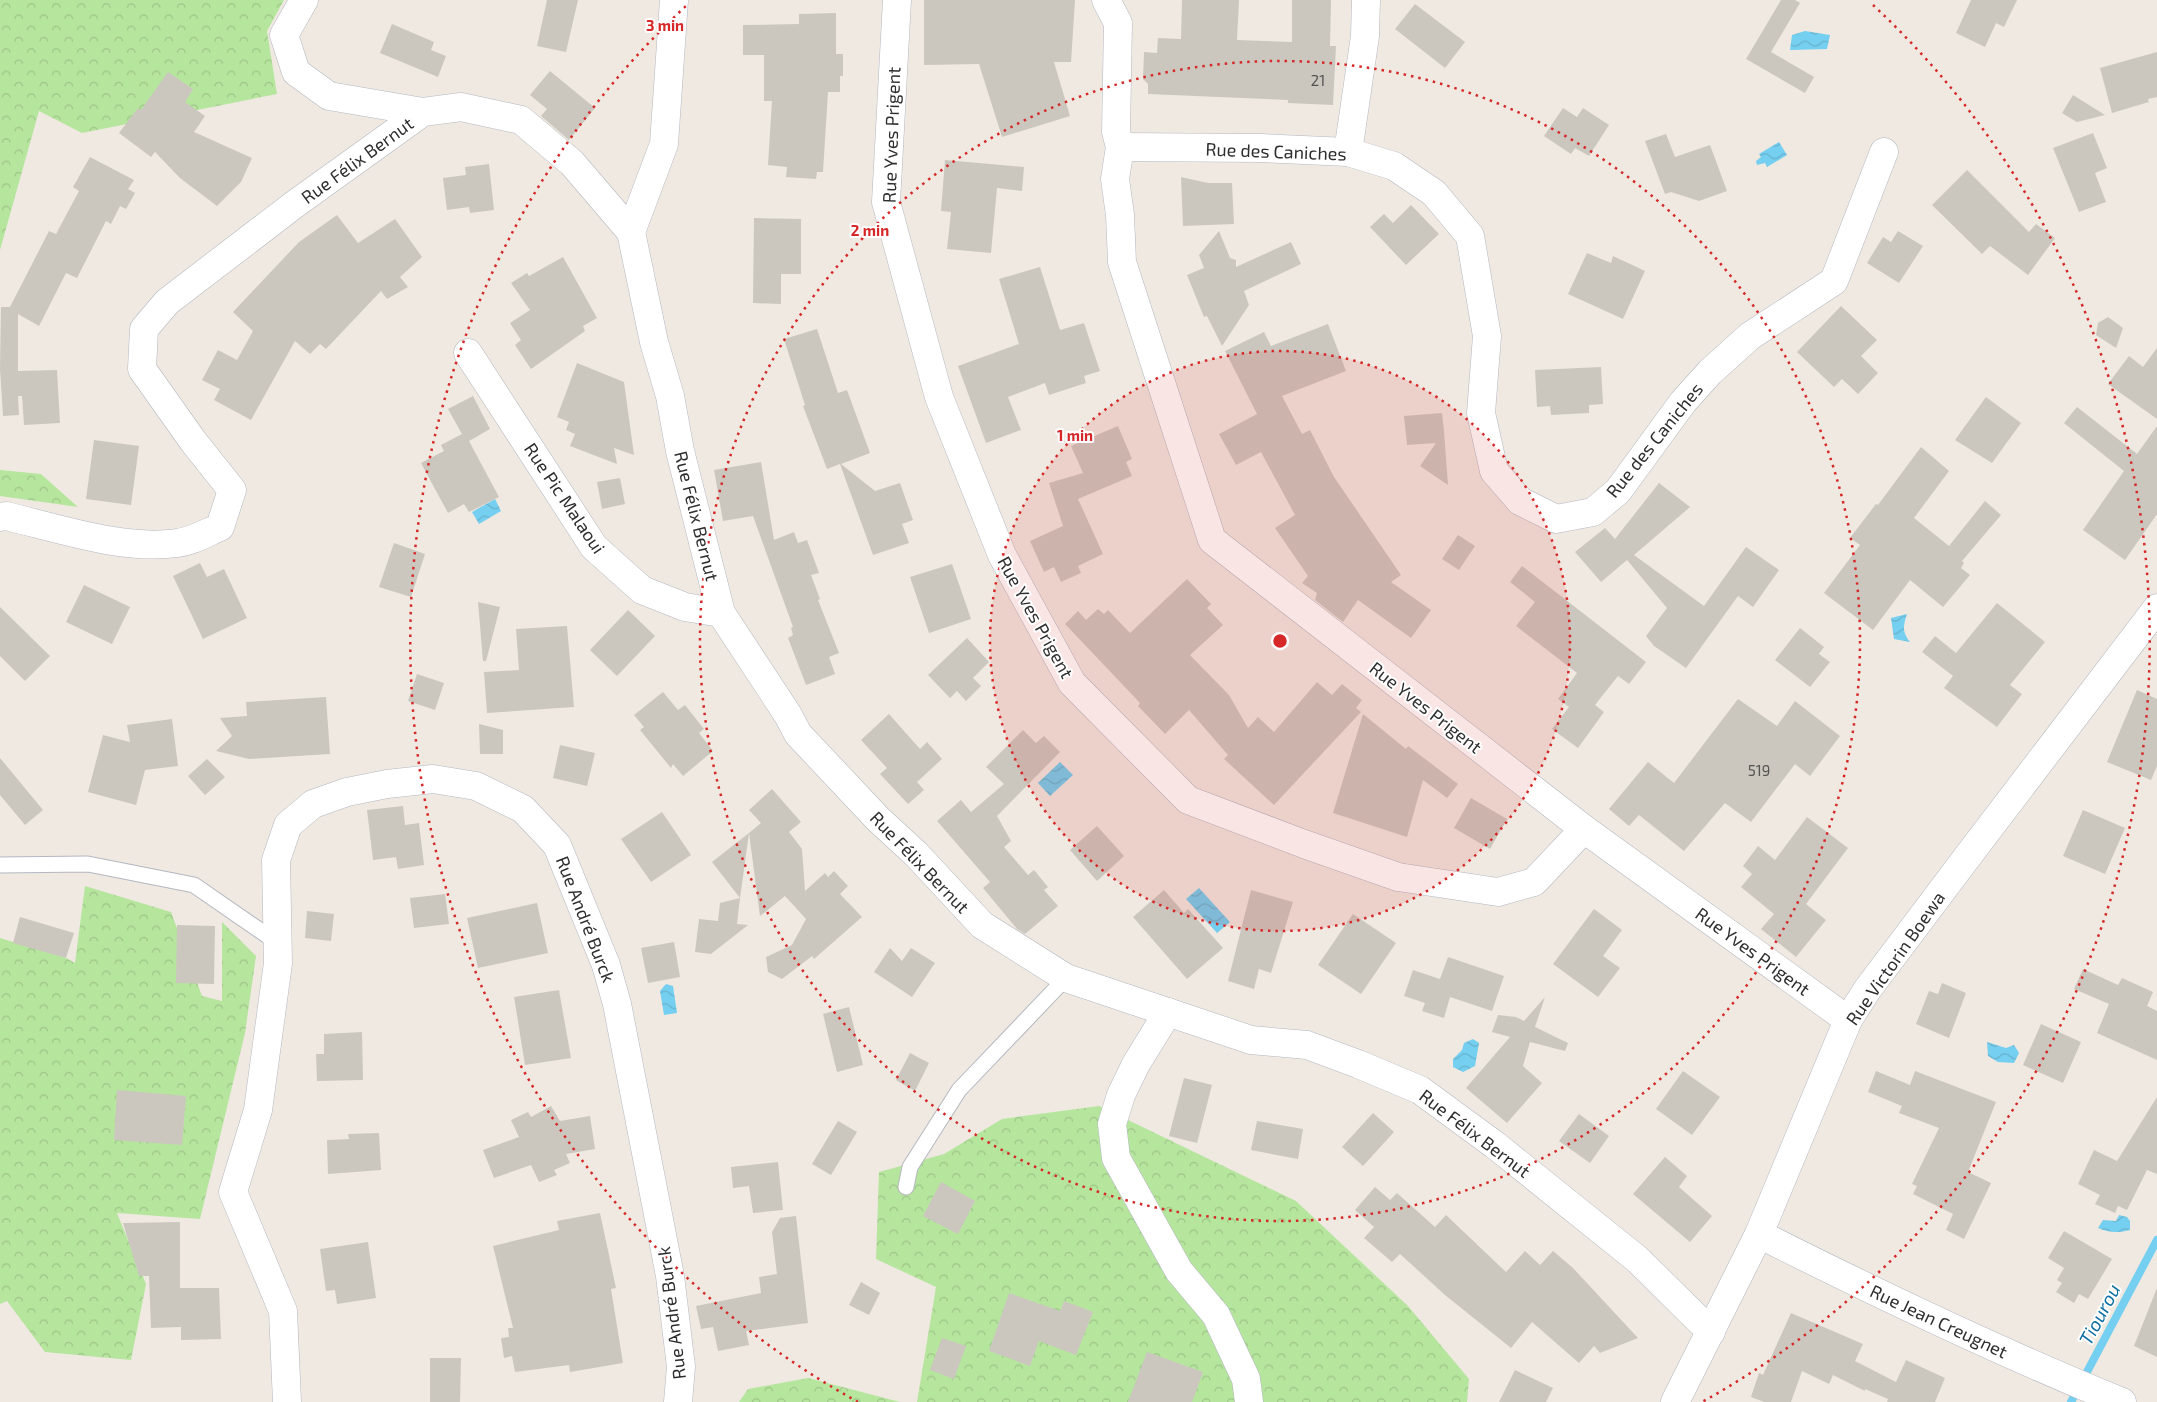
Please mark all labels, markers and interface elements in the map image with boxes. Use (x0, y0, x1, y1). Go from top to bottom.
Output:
text: 3 min (646, 16, 684, 34)
street label: Rue Yves Prigent (878, 66, 904, 203)
house number: 21 (1311, 71, 1325, 89)
street label: Rue Félix Bernut (297, 112, 417, 208)
street label: Rue des Caniches (1205, 138, 1347, 164)
text: 2 min (851, 221, 889, 239)
street label: Rue des Caniches (1601, 378, 1707, 502)
text: 1 min (1057, 426, 1093, 444)
street label: Rue Pic Malaoui (520, 438, 610, 558)
street label: Rue Félix Bernut (670, 449, 724, 583)
street label: Rue Yves Prigent (993, 552, 1079, 682)
centre of rings (1271, 632, 1289, 650)
street label: Rue Yves Prigent (1366, 656, 1486, 758)
house number: 519 (1748, 761, 1770, 779)
street label: Rue Félix Bernut (866, 806, 974, 918)
street label: Rue André Burck (552, 853, 620, 985)
street label: Rue Victorin Boewa (1841, 887, 1949, 1029)
street label: Rue Yves Prigent (1692, 902, 1815, 1000)
street label: Rue Félix Bernut (1415, 1084, 1535, 1182)
street label: Rue André Burck (652, 1245, 690, 1381)
water label: Tiourou (2073, 1279, 2125, 1349)
street label: Rue Jean Creugnet (1867, 1280, 2011, 1363)

